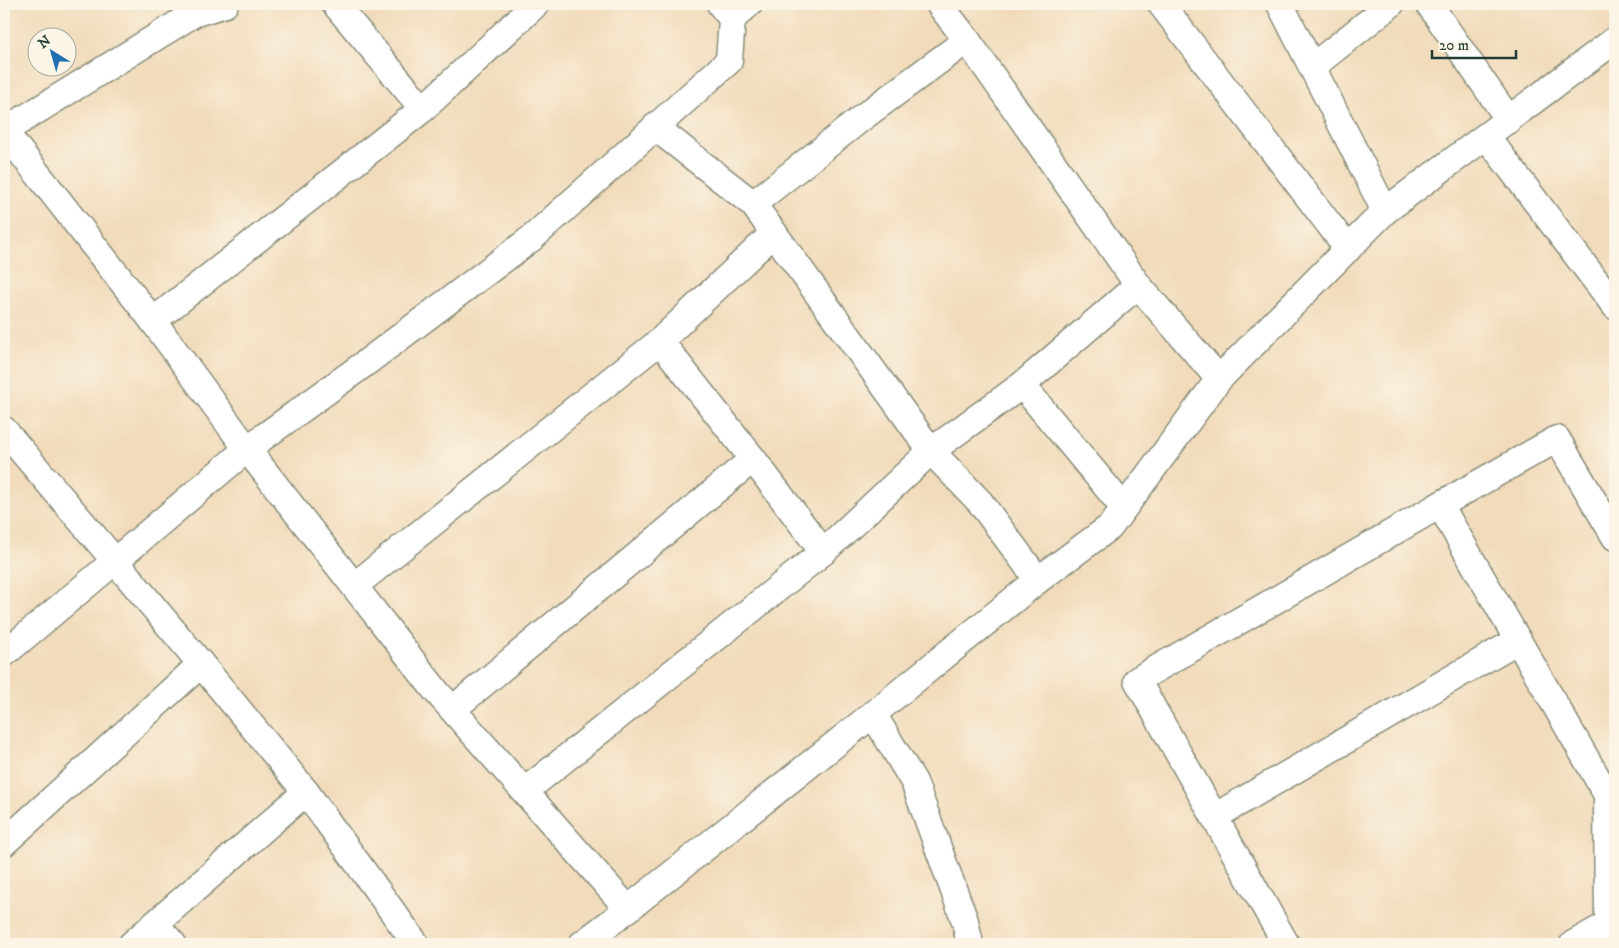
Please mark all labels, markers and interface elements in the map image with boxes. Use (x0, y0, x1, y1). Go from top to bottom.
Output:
north arrow (28, 28, 78, 78)
scale bar (1432, 28, 1515, 60)
text: N (35, 31, 55, 53)
text: 20 m (1439, 36, 1469, 55)

